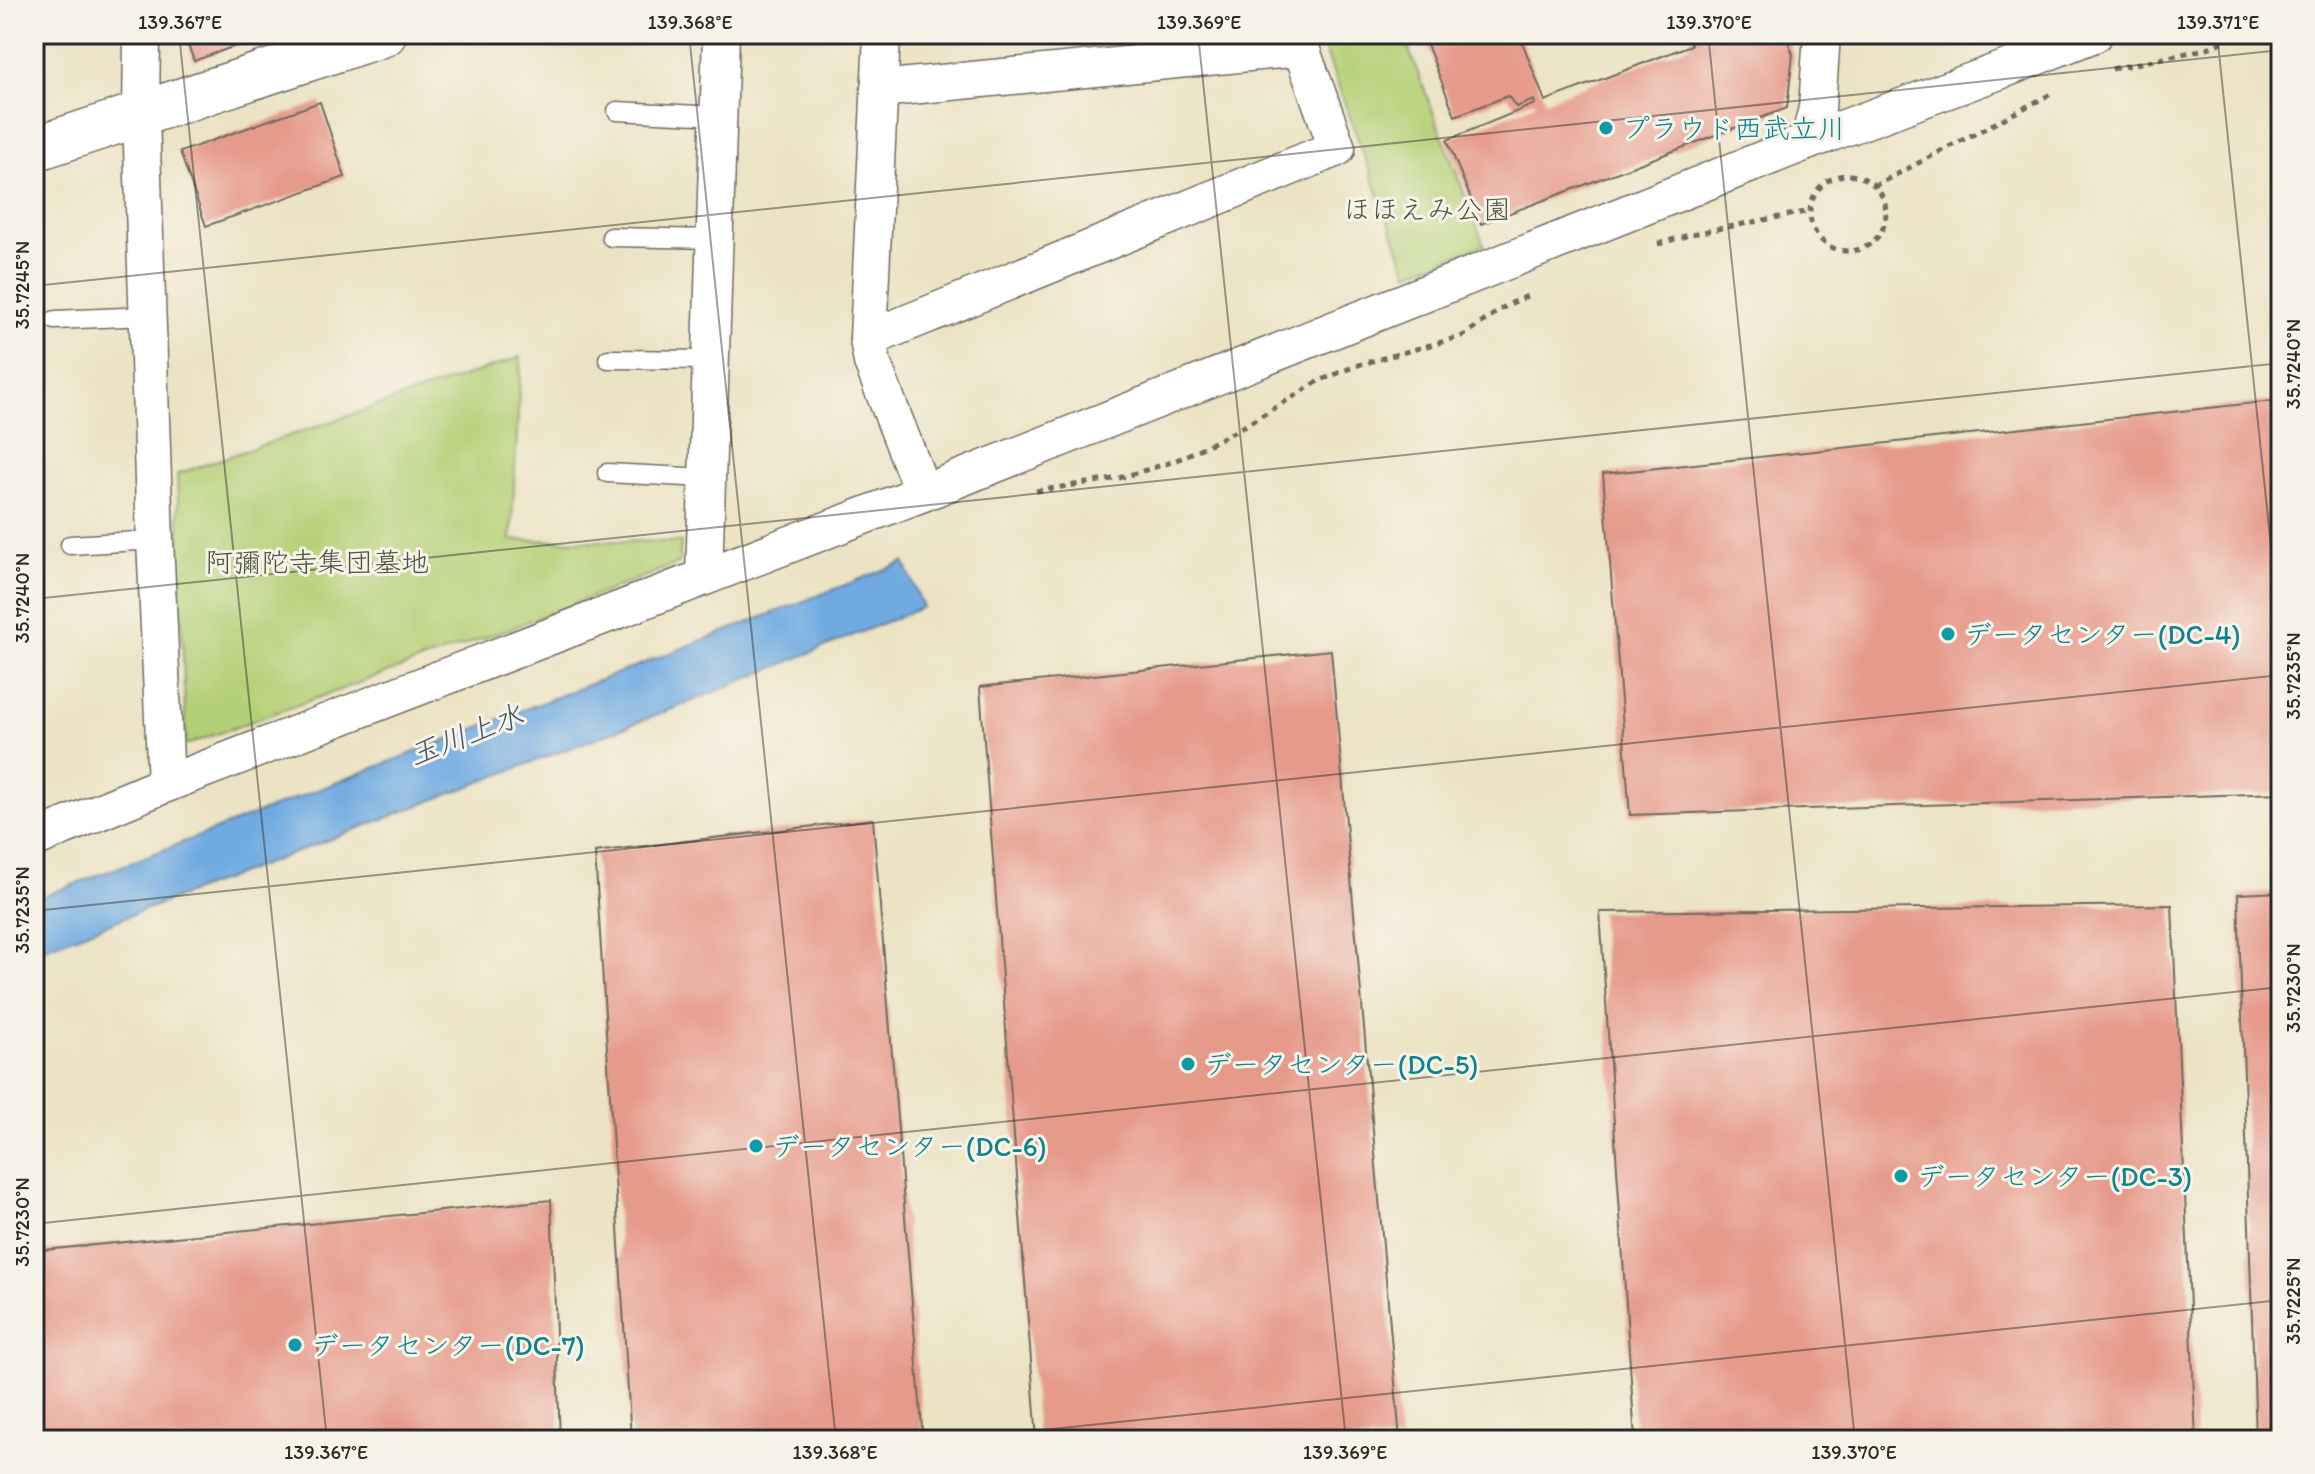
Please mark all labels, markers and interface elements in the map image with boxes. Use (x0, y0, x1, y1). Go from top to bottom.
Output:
text: 139.367°E (138, 10, 222, 34)
text: 139.368°E (648, 10, 732, 34)
text: 139.369°E (1157, 10, 1241, 34)
text: 139.370°E (1666, 10, 1752, 34)
text: 139.371°E (2177, 10, 2259, 34)
place label: プラウド西武立川 (1622, 111, 1846, 145)
marker: プラウド西武立川 (1597, 119, 1615, 137)
park label: ほほえみ公園 (1343, 192, 1511, 226)
text: 35.7245°N (10, 241, 34, 329)
text: 35.7240°N (2281, 319, 2305, 409)
park label: 阿彌陀寺集団墓地 (205, 545, 429, 579)
text: 35.7240°N (10, 553, 34, 643)
place label: データセンター(DC-4) (1964, 617, 2241, 651)
marker: データセンター(DC-4) (1939, 625, 1957, 643)
text: 35.7235°N (2281, 632, 2305, 720)
water label: 玉川上水 (403, 696, 528, 773)
text: 35.7235°N (10, 866, 34, 954)
text: 35.7230°N (2281, 943, 2305, 1033)
place label: データセンター(DC-5) (1204, 1047, 1479, 1081)
marker: データセンター(DC-5) (1179, 1055, 1197, 1073)
place label: データセンター(DC-6) (772, 1129, 1047, 1163)
marker: データセンター(DC-6) (747, 1137, 765, 1155)
place label: データセンター(DC-3) (1917, 1159, 2192, 1193)
marker: データセンター(DC-3) (1892, 1167, 1910, 1185)
text: 35.7230°N (10, 1177, 34, 1267)
text: 35.7225°N (2281, 1257, 2305, 1345)
place label: データセンター(DC-7) (311, 1328, 585, 1362)
marker: データセンター(DC-7) (286, 1336, 304, 1354)
text: 139.367°E (284, 1440, 368, 1464)
text: 139.368°E (793, 1440, 877, 1464)
text: 139.369°E (1303, 1440, 1387, 1464)
text: 139.370°E (1811, 1440, 1897, 1464)

